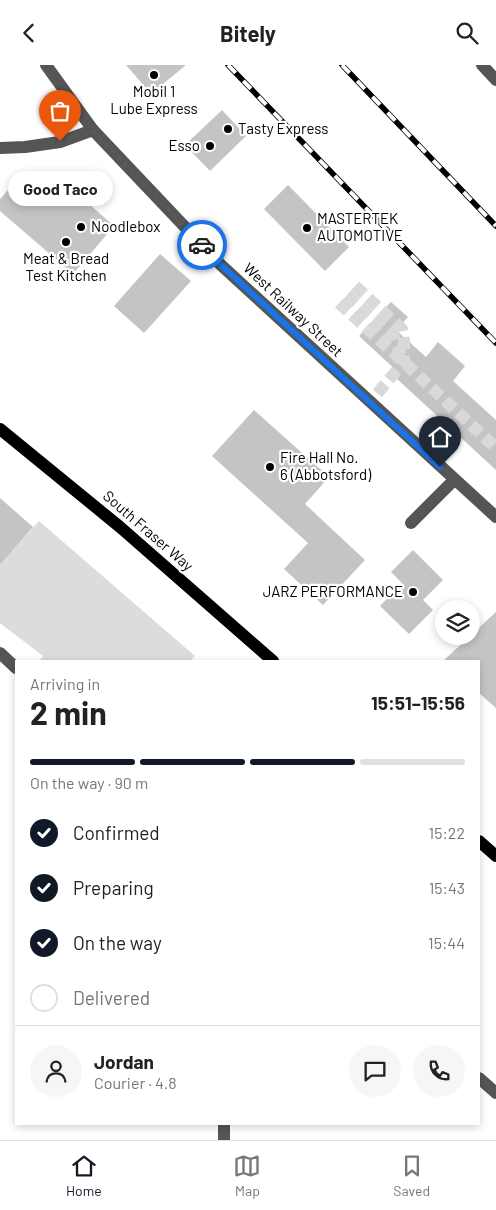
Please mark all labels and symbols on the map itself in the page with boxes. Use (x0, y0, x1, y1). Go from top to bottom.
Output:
marker: Mobil 1 Lube Express (148, 69, 160, 81)
place label: Mobil 1 Lube Express (110, 82, 198, 117)
pin (39, 90, 81, 141)
place label: Tasty Express (238, 119, 329, 137)
marker: Tasty Express (222, 123, 234, 135)
place label: Esso (169, 136, 200, 154)
marker: Esso (204, 140, 216, 152)
callout: Good Taco (8, 171, 112, 206)
place label: MASTERTEK AUTOMOTIVE (317, 209, 403, 244)
place label: Noodlebox (91, 217, 160, 235)
courier (177, 220, 227, 270)
marker: Noodlebox (75, 221, 87, 233)
marker: MASTERTEK AUTOMOTIVE (301, 222, 313, 234)
marker: Meat & Bread Test Kitchen (60, 236, 72, 248)
place label: Meat & Bread Test Kitchen (23, 249, 109, 284)
street label: West Railway Street (240, 259, 347, 360)
pin (419, 416, 461, 467)
place label: Fire Hall No. 6 (Abbotsford) (280, 448, 371, 483)
marker: Fire Hall No. 6 (Abbotsford) (264, 461, 276, 473)
street label: South Fraser Way (100, 486, 197, 574)
place label: JARZ PERFORMANCE (263, 582, 403, 600)
marker: JARZ PERFORMANCE (407, 586, 419, 598)

